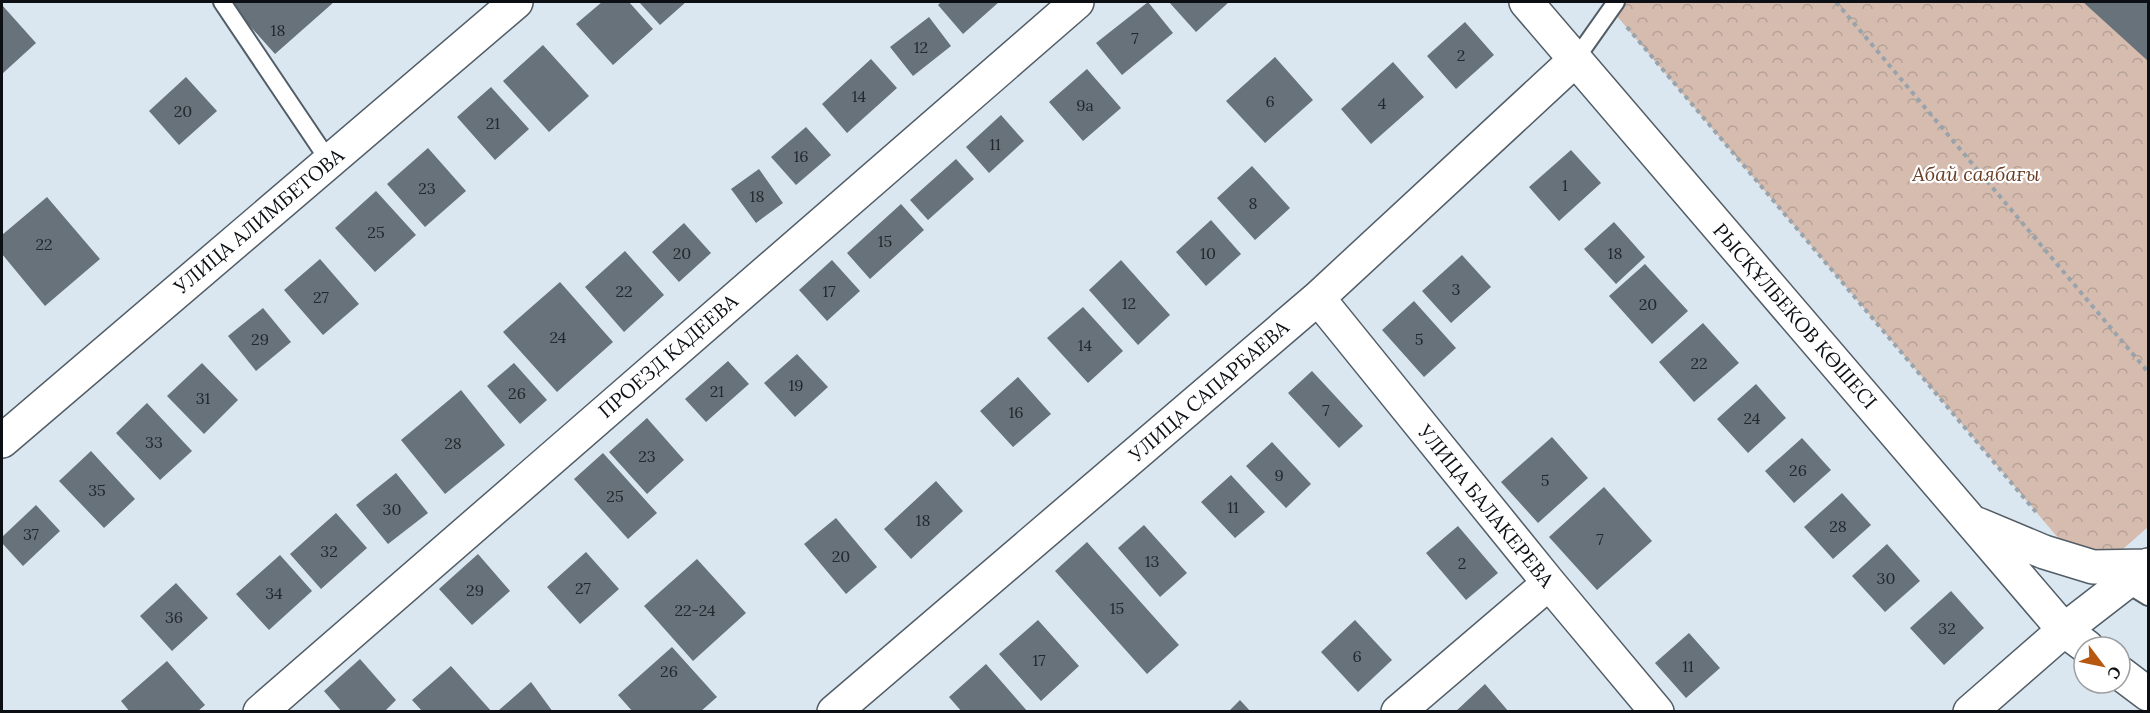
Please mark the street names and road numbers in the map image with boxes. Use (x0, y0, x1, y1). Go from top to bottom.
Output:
street label: УЛИЦА АЛИМБЕТОВА (168, 142, 349, 300)
street label: РЫСҚҰЛБЕКОВ КӨШЕСІ (1708, 218, 1883, 414)
street label: ПРОЕЗД КАДЕЕВА (593, 288, 743, 423)
street label: УЛИЦА САПАРБАЕВА (1123, 314, 1294, 467)
street label: УЛИЦА БАЛАКЕРЕВА (1413, 419, 1560, 592)

